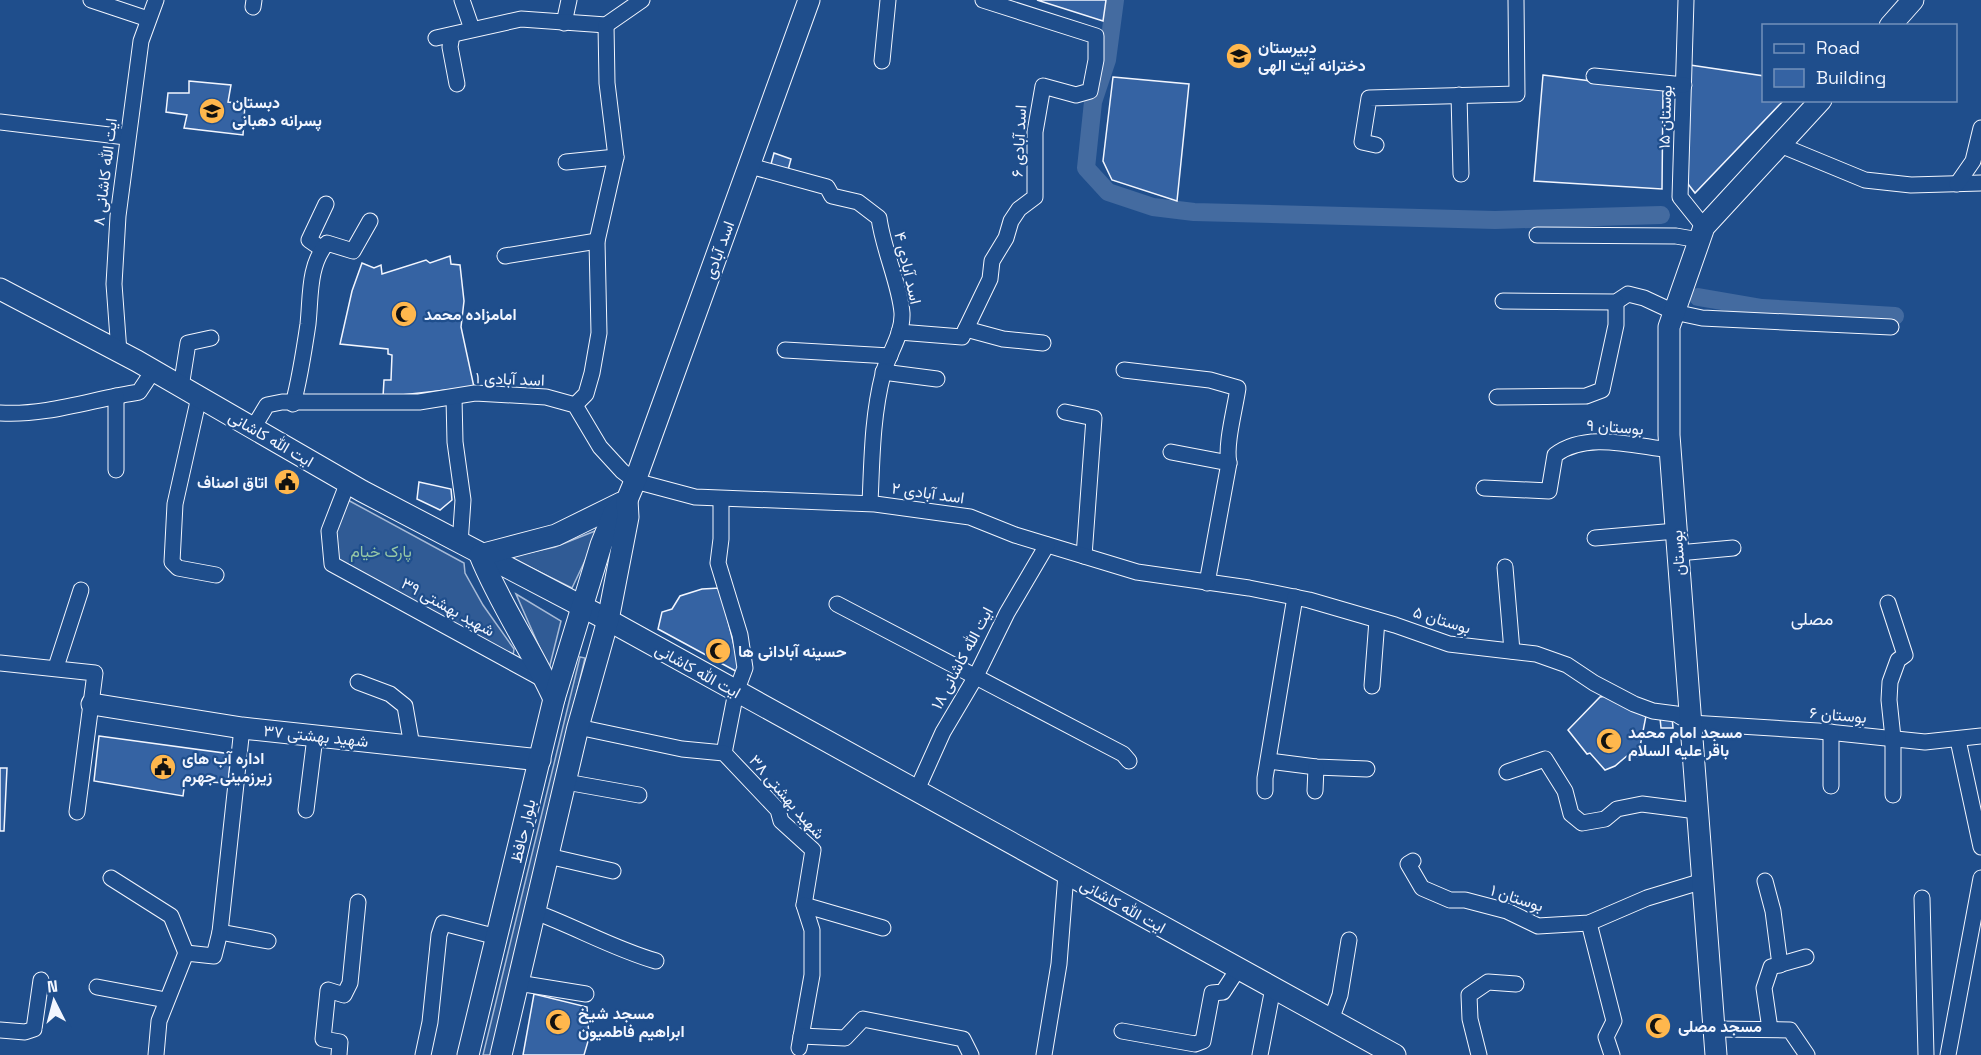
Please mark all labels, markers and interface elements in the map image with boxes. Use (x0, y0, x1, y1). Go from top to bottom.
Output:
legend (1762, 24, 1957, 102)
text: Road (1816, 36, 1860, 59)
place label: دبیرستان دخترانه آیت الهی (1258, 37, 1366, 76)
school or university icon: دبیرستان دخترانه آیت الهی (1224, 41, 1254, 71)
text: Building (1816, 66, 1886, 89)
street label: بوستان ۱۵ (1653, 85, 1677, 149)
place label: دبستان پسرانه دهبانی (232, 92, 322, 132)
school or university icon: دبستان پسرانه دهبانی (197, 96, 227, 126)
street label: اسد آبادی ۶ (1007, 104, 1031, 178)
street label: ایت الله کاشانی ۸ (88, 117, 122, 227)
street label: اسد آبادی (699, 218, 739, 282)
street label: اسد آبادی ۴ (889, 230, 927, 306)
mosque icon: امامزاده محمد (389, 299, 419, 329)
place label: امامزاده محمد (424, 304, 517, 325)
street label: اسد آبادی ۱ (475, 367, 545, 391)
street label: ایت الله کاشانی (225, 406, 317, 472)
street label: بوستان ۹ (1586, 415, 1644, 439)
public building icon: اتاق اصناف (272, 467, 302, 497)
place label: اتاق اصناف (197, 472, 268, 493)
street label: اسد آبادی ۲ (890, 478, 966, 508)
street label: بوستان (1666, 530, 1690, 576)
park label: پارک خیام (350, 541, 412, 563)
street label: شهید بهشتی ۳۹ (398, 573, 498, 641)
street label: بوستان ۵ (1411, 601, 1473, 639)
street label: ایت الله کاشانی ۱۸ (926, 603, 998, 713)
district label: مصلی (1791, 607, 1833, 630)
mosque icon: حسینه آبادانی ها (703, 636, 733, 666)
street label: ایت الله کاشانی (651, 639, 745, 703)
place label: حسینه آبادانی ها (738, 641, 847, 662)
street label: بوستان ۶ (1808, 702, 1868, 728)
street label: شهید بهشتی ۳۷ (262, 720, 370, 752)
place label: مسجد امام محمد باقر علیه السلام (1628, 722, 1743, 761)
mosque icon: مسجد امام محمد باقر علیه السلام (1594, 726, 1624, 756)
place label: اداره آب های زیرزمینی جهرم (182, 748, 273, 787)
street label: شهید بهشتی ۳۸ (744, 750, 830, 844)
public building icon: اداره آب های زیرزمینی جهرم (148, 752, 178, 782)
street label: بلوار حافظ (505, 797, 541, 865)
street label: ایت الله کاشانی (1076, 874, 1170, 938)
street label: بوستان ۱ (1488, 880, 1546, 916)
north arrow (24, 971, 84, 1031)
text: N (46, 976, 59, 998)
place label: مسجد شیخ ابراهیم فاطمیون (578, 1003, 685, 1042)
mosque icon: مسجد شیخ ابراهیم فاطمیون (543, 1007, 573, 1037)
mosque icon: مسجد مصلی (1643, 1011, 1673, 1041)
place label: مسجد مصلی (1678, 1016, 1762, 1037)

